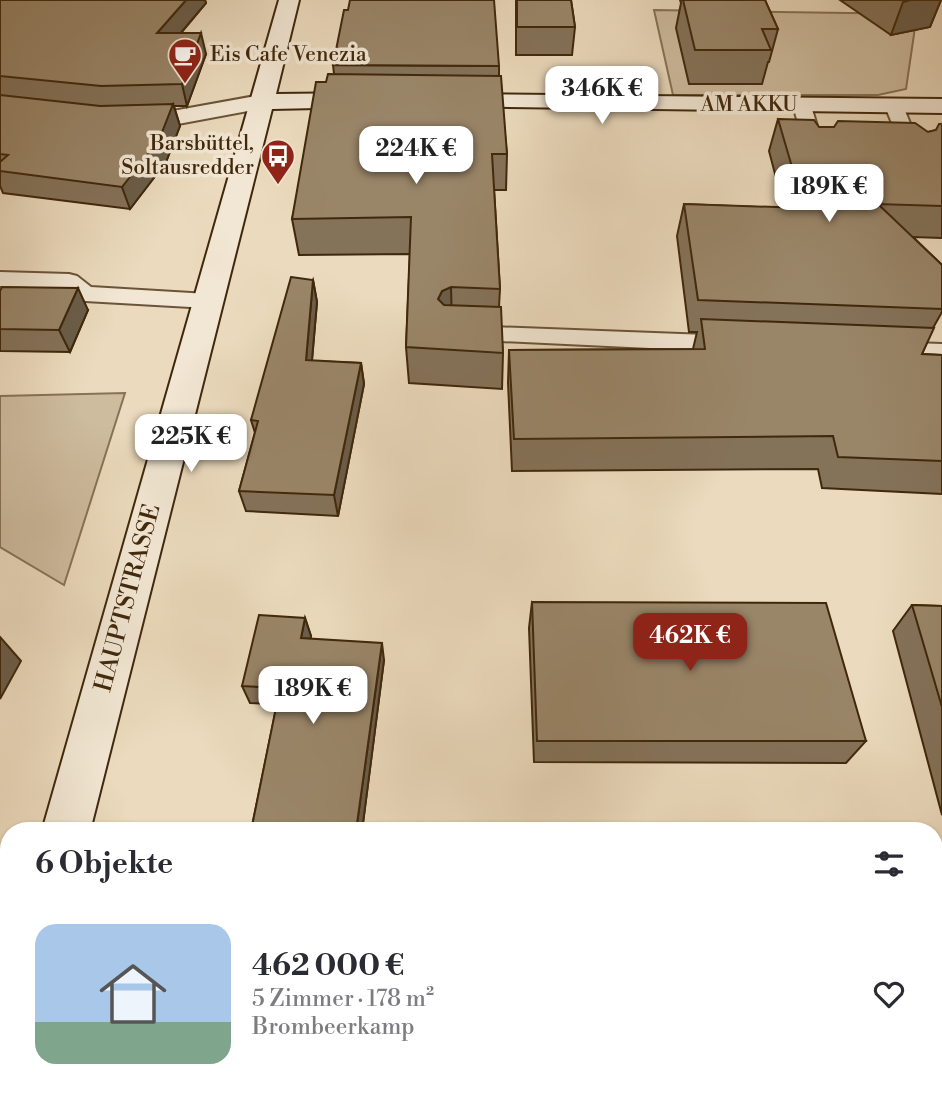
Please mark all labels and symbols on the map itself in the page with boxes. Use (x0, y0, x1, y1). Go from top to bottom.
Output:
cafe icon: Eis Cafe Venezia (166, 36, 204, 85)
place label: Eis Cafe Venezia (210, 42, 367, 68)
pin: 346K € (545, 66, 659, 126)
street label: AM AKKU (699, 92, 798, 118)
pin: 224K € (359, 127, 473, 186)
place label: Barsbüttel, Soltausredder (121, 131, 254, 181)
bus stop icon: Barsbüttel, Soltausredder (259, 137, 297, 186)
pin: 189K € (772, 164, 886, 224)
pin: 225K € (134, 414, 248, 474)
street label: HAUPTSTRASSE (88, 501, 168, 695)
pin: 462K € (633, 614, 747, 673)
pin: 189K € (256, 666, 370, 726)

